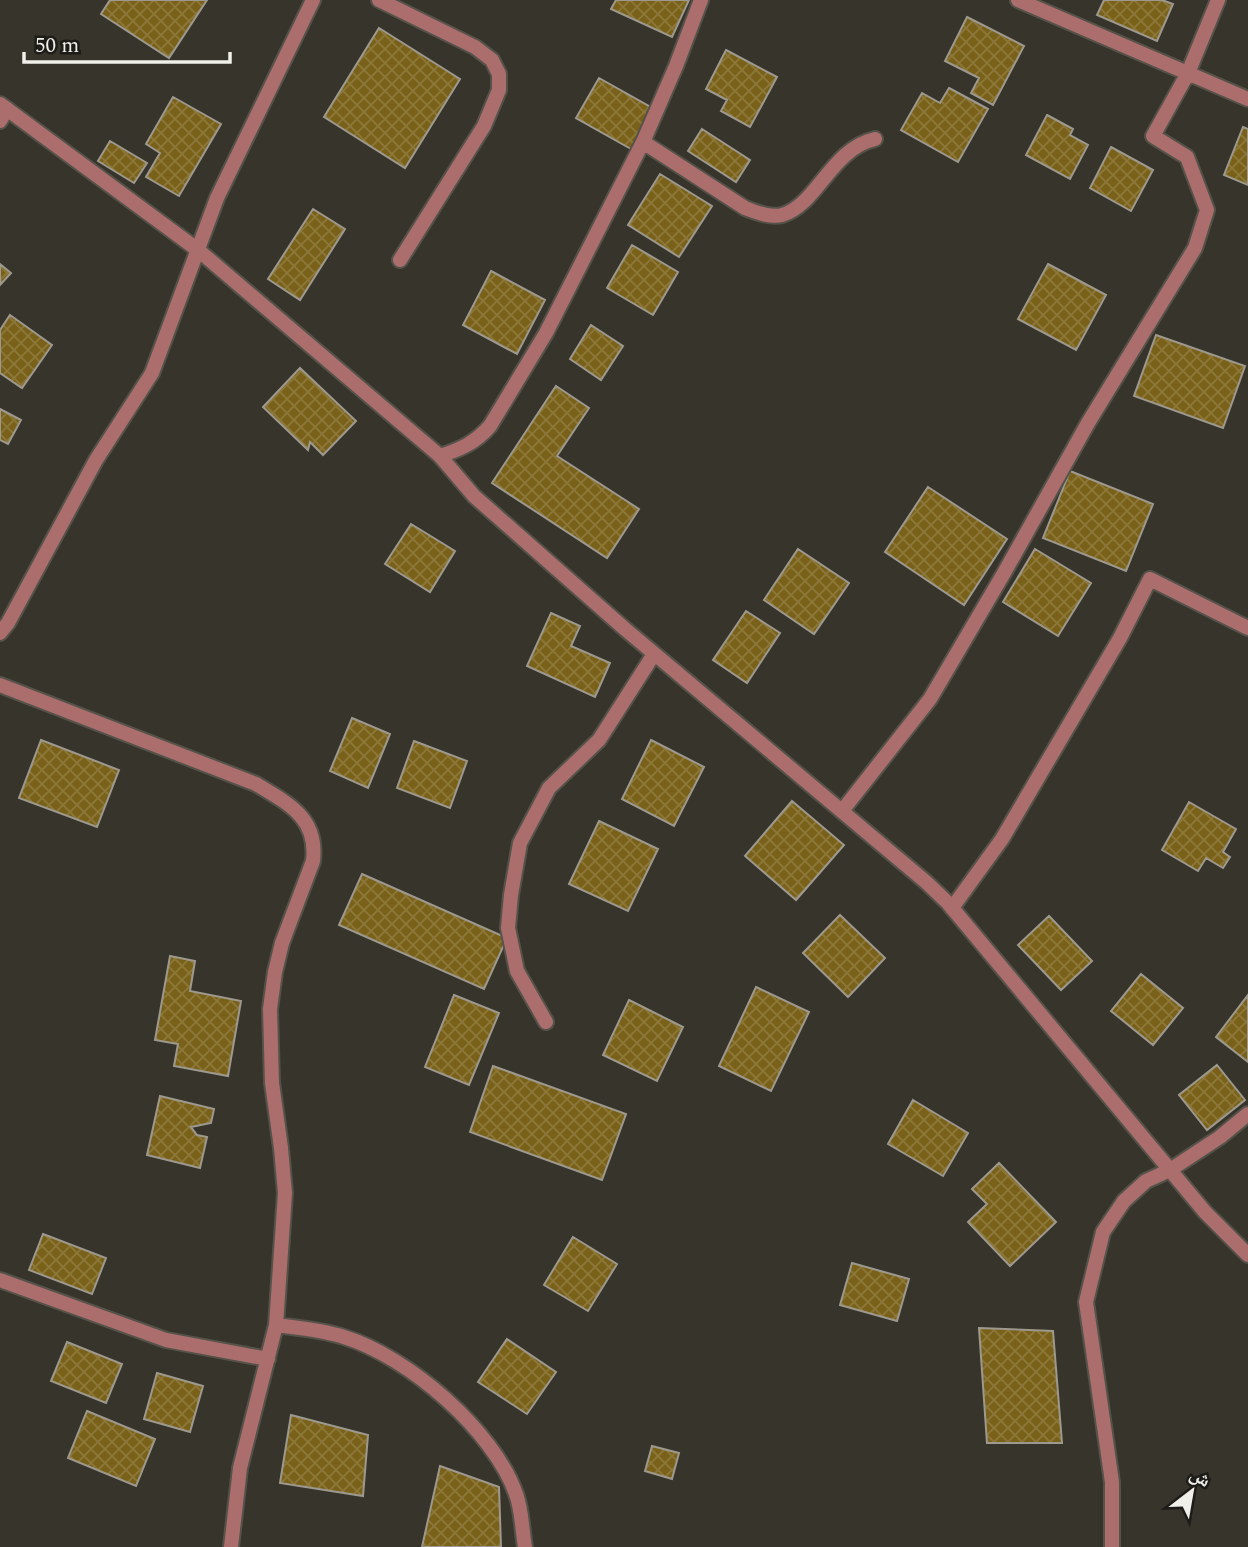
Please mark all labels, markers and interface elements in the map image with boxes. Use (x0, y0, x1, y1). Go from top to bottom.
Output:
scale bar (24, 21, 231, 65)
text: 50 m (35, 30, 79, 62)
north arrow (1157, 1456, 1227, 1526)
text: ش (1184, 1460, 1216, 1495)

